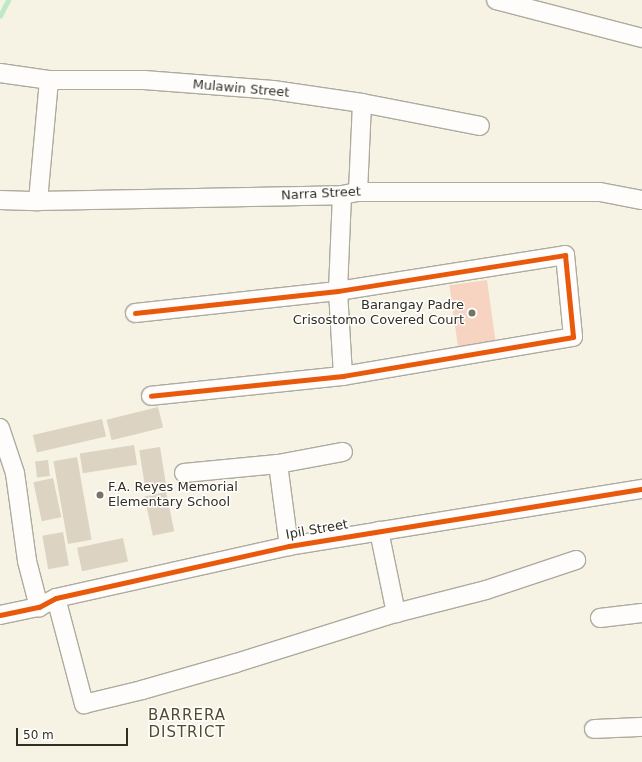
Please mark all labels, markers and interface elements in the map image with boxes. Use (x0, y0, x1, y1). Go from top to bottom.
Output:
street label: Mulawin Street (192, 77, 290, 101)
street label: Narra Street (281, 184, 361, 204)
place label: Barangay Padre Crisostomo Covered Court (293, 298, 464, 329)
marker: Barangay Padre Crisostomo Covered Court (467, 308, 477, 318)
place label: F.A. Reyes Memorial Elementary School (108, 480, 238, 511)
marker: F.A. Reyes Memorial Elementary School (95, 490, 105, 500)
street label: Ipil Street (285, 517, 349, 543)
district label: BARRERA DISTRICT (148, 706, 226, 741)
scale bar (18, 720, 130, 746)
text: 50 m (23, 728, 54, 742)

